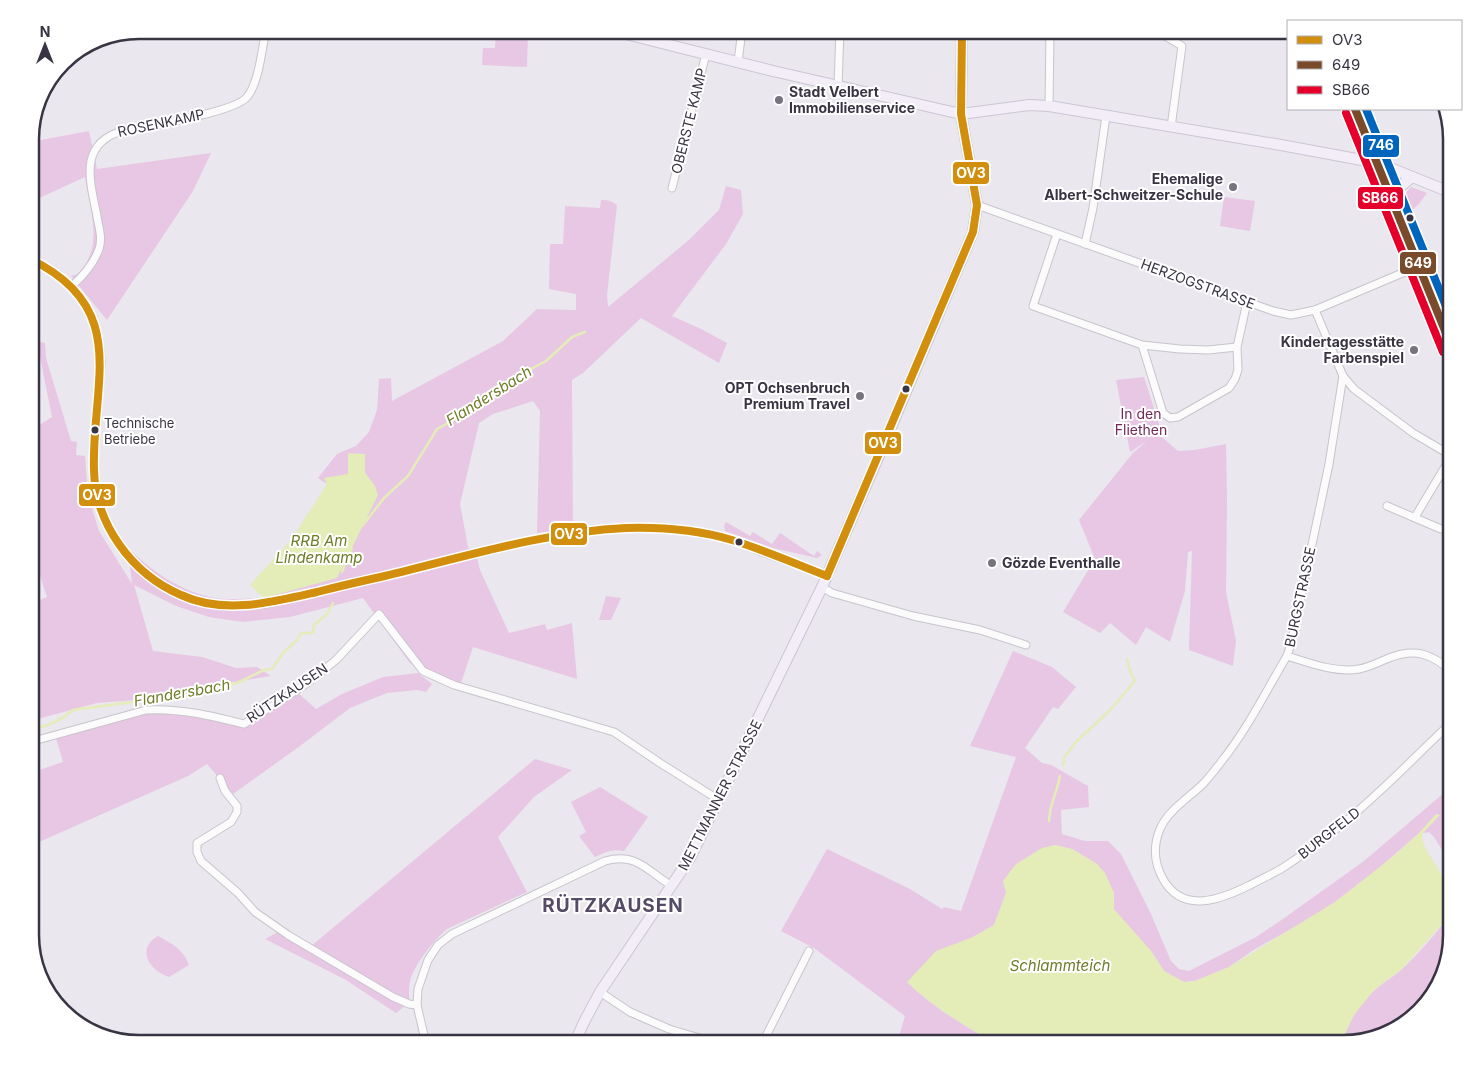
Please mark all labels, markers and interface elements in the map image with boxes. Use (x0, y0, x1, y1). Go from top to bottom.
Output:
north arrow (20, 20, 70, 70)
legend (1287, 20, 1462, 110)
text: N (40, 23, 50, 40)
text: OV3 (1332, 30, 1363, 49)
text: 649 (1332, 55, 1360, 74)
street label: OBERSTE KAMP (667, 66, 710, 175)
text: SB66 (1332, 80, 1370, 99)
place label: Stadt Velbert Immobilienservice (789, 83, 915, 116)
marker: Stadt Velbert Immobilienservice (773, 94, 785, 106)
street label: ROSENKAMP (116, 105, 206, 140)
line badge: 746 (1362, 134, 1400, 158)
text: 746 (1368, 136, 1394, 153)
line badge: OV3 (952, 161, 990, 185)
text: OV3 (956, 164, 986, 181)
place label: Ehemalige Albert-Schweitzer-Schule (1044, 170, 1223, 203)
marker: Ehemalige Albert-Schweitzer-Schule (1227, 181, 1239, 193)
line badge: SB66 (1357, 186, 1404, 210)
text: SB66 (1362, 189, 1398, 206)
unlabelled marker (1405, 213, 1415, 223)
line badge: 649 (1399, 251, 1437, 275)
text: 649 (1404, 254, 1432, 271)
street label: HERZOGSTRASSE (1139, 255, 1258, 312)
place label: Kindertagesstätte Farbenspiel (1281, 333, 1404, 366)
marker: Kindertagesstätte Farbenspiel (1408, 344, 1420, 356)
water label: Flandersbach (442, 362, 535, 430)
place label: OPT Ochsenbruch Premium Travel (725, 379, 850, 412)
unlabelled marker (901, 384, 911, 394)
marker: OPT Ochsenbruch Premium Travel (854, 390, 866, 402)
park label: In den Fliethen (1115, 405, 1167, 438)
place label: Technische Betriebe (104, 415, 174, 447)
marker: Technische Betriebe (90, 425, 100, 435)
line badge: OV3 (864, 431, 902, 455)
text: OV3 (868, 434, 898, 451)
line badge: OV3 (78, 483, 116, 507)
text: OV3 (82, 486, 112, 503)
line badge: OV3 (550, 522, 588, 546)
text: OV3 (554, 525, 584, 542)
water label: RRB Am Lindenkamp (275, 531, 363, 567)
unlabelled marker (734, 537, 744, 547)
street label: BURGSTRASSE (1281, 545, 1318, 649)
place label: Gözde Eventhalle (1002, 554, 1121, 571)
marker: Gözde Eventhalle (986, 557, 998, 569)
street label: RÜTZKAUSEN (243, 659, 331, 726)
water label: Flandersbach (132, 675, 232, 710)
street label: METTMANNER STRASSE (674, 717, 765, 873)
street label: BURGFELD (1294, 803, 1363, 862)
district label: RÜTZKAUSEN (542, 894, 684, 917)
water label: Schlammteich (1010, 956, 1110, 975)

